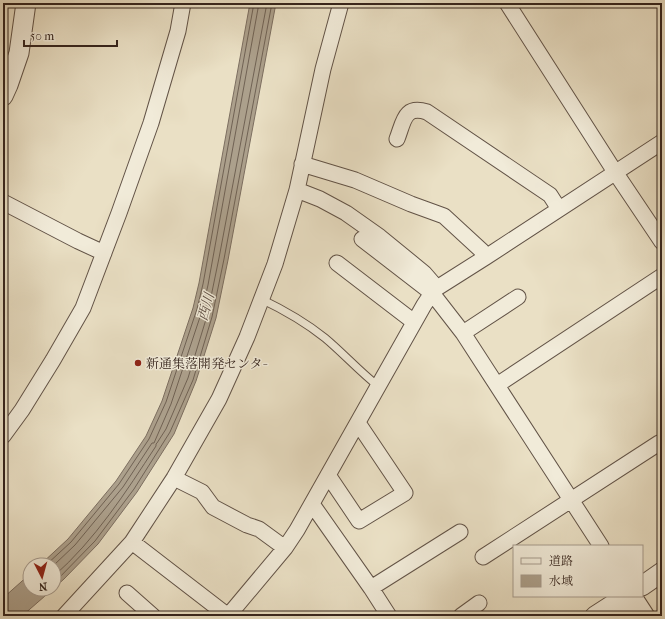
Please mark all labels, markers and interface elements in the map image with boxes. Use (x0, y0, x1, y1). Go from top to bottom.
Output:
scale bar (24, 22, 117, 48)
text: 50 m (30, 29, 54, 43)
water label: 西川 (194, 289, 219, 323)
place label: 新通集落開発センタ- (146, 356, 267, 371)
marker: 新通集落開発センタ- (133, 358, 143, 368)
legend (513, 545, 643, 597)
text: 道路 (549, 554, 573, 568)
north arrow (22, 557, 62, 597)
text: 水域 (549, 574, 573, 588)
text: N (38, 580, 48, 593)

